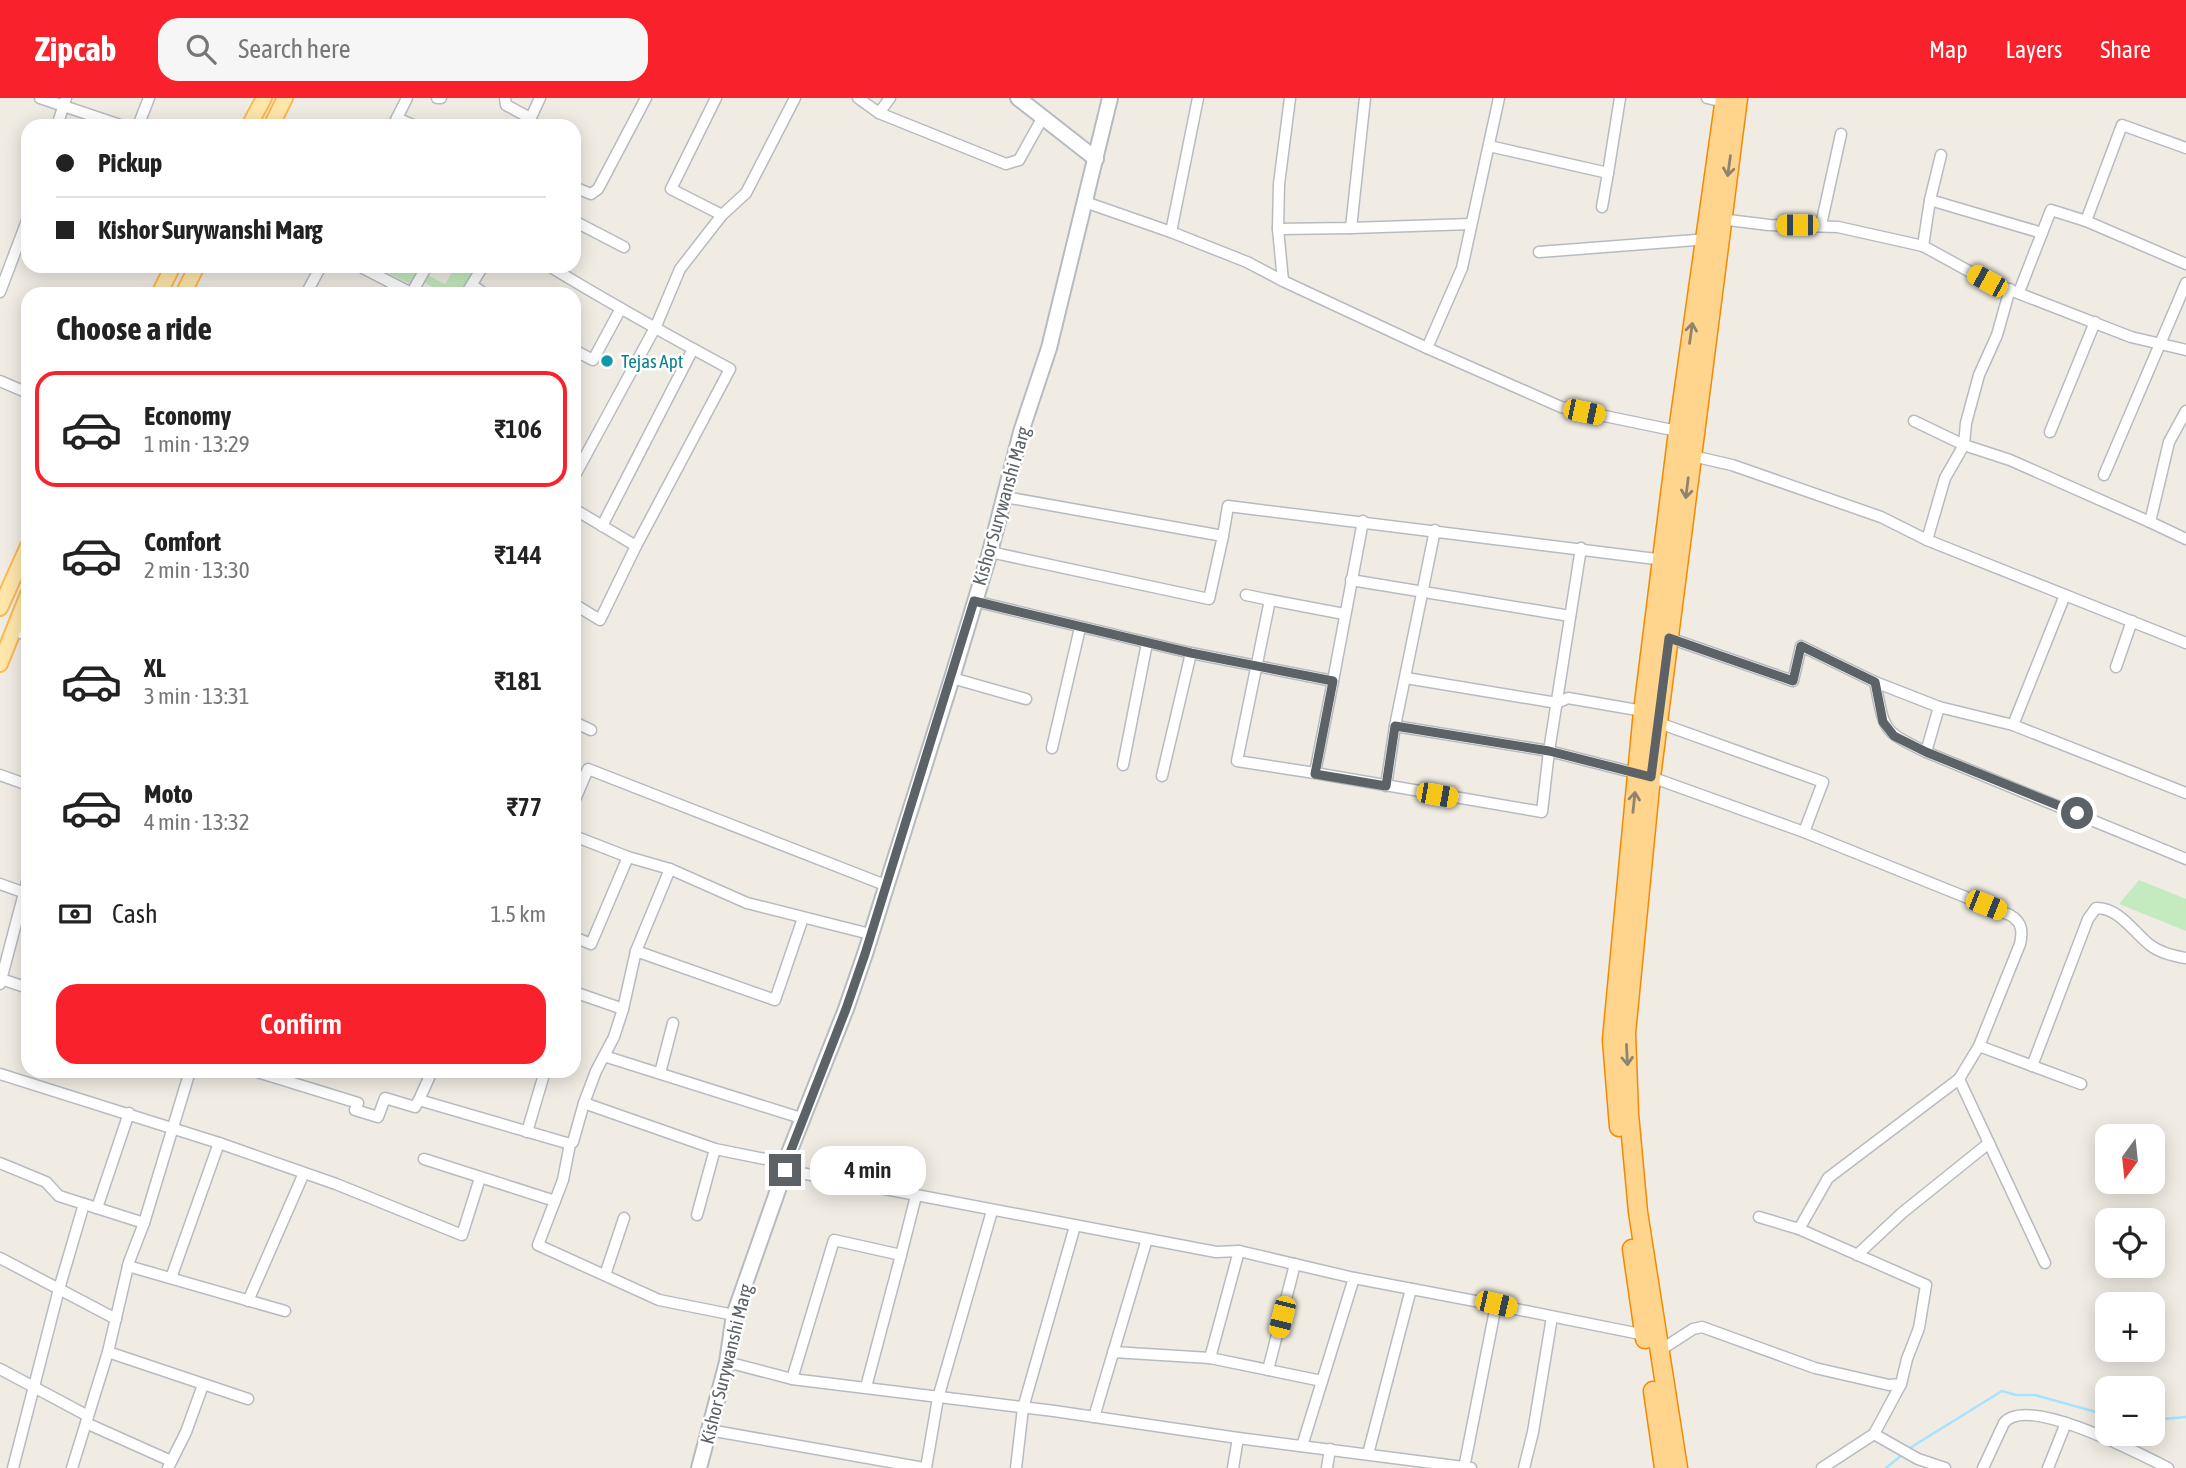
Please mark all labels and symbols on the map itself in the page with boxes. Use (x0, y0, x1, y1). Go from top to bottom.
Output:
one-way arrow (1723, 154, 1736, 177)
car (1777, 215, 1819, 236)
car (1964, 262, 2011, 300)
one-way arrow (1685, 322, 1698, 345)
place label: Tejas Apt (621, 350, 683, 372)
marker: Tejas Apt (599, 353, 615, 369)
car (1562, 397, 1607, 427)
street label: Kishor Surywanshi Marg (968, 423, 1034, 588)
one-way arrow (1681, 477, 1694, 499)
car (1415, 781, 1460, 809)
one-way arrow (1628, 792, 1641, 814)
route start (2061, 797, 2093, 829)
car (1963, 887, 2010, 923)
one-way arrow (1620, 1044, 1633, 1067)
north arrow (2095, 1124, 2165, 1194)
callout: 4 min (810, 1146, 925, 1194)
route end (769, 1154, 801, 1186)
street label: Kishor Surywanshi Marg (695, 1281, 757, 1446)
car (1474, 1289, 1519, 1319)
car (1267, 1294, 1298, 1340)

